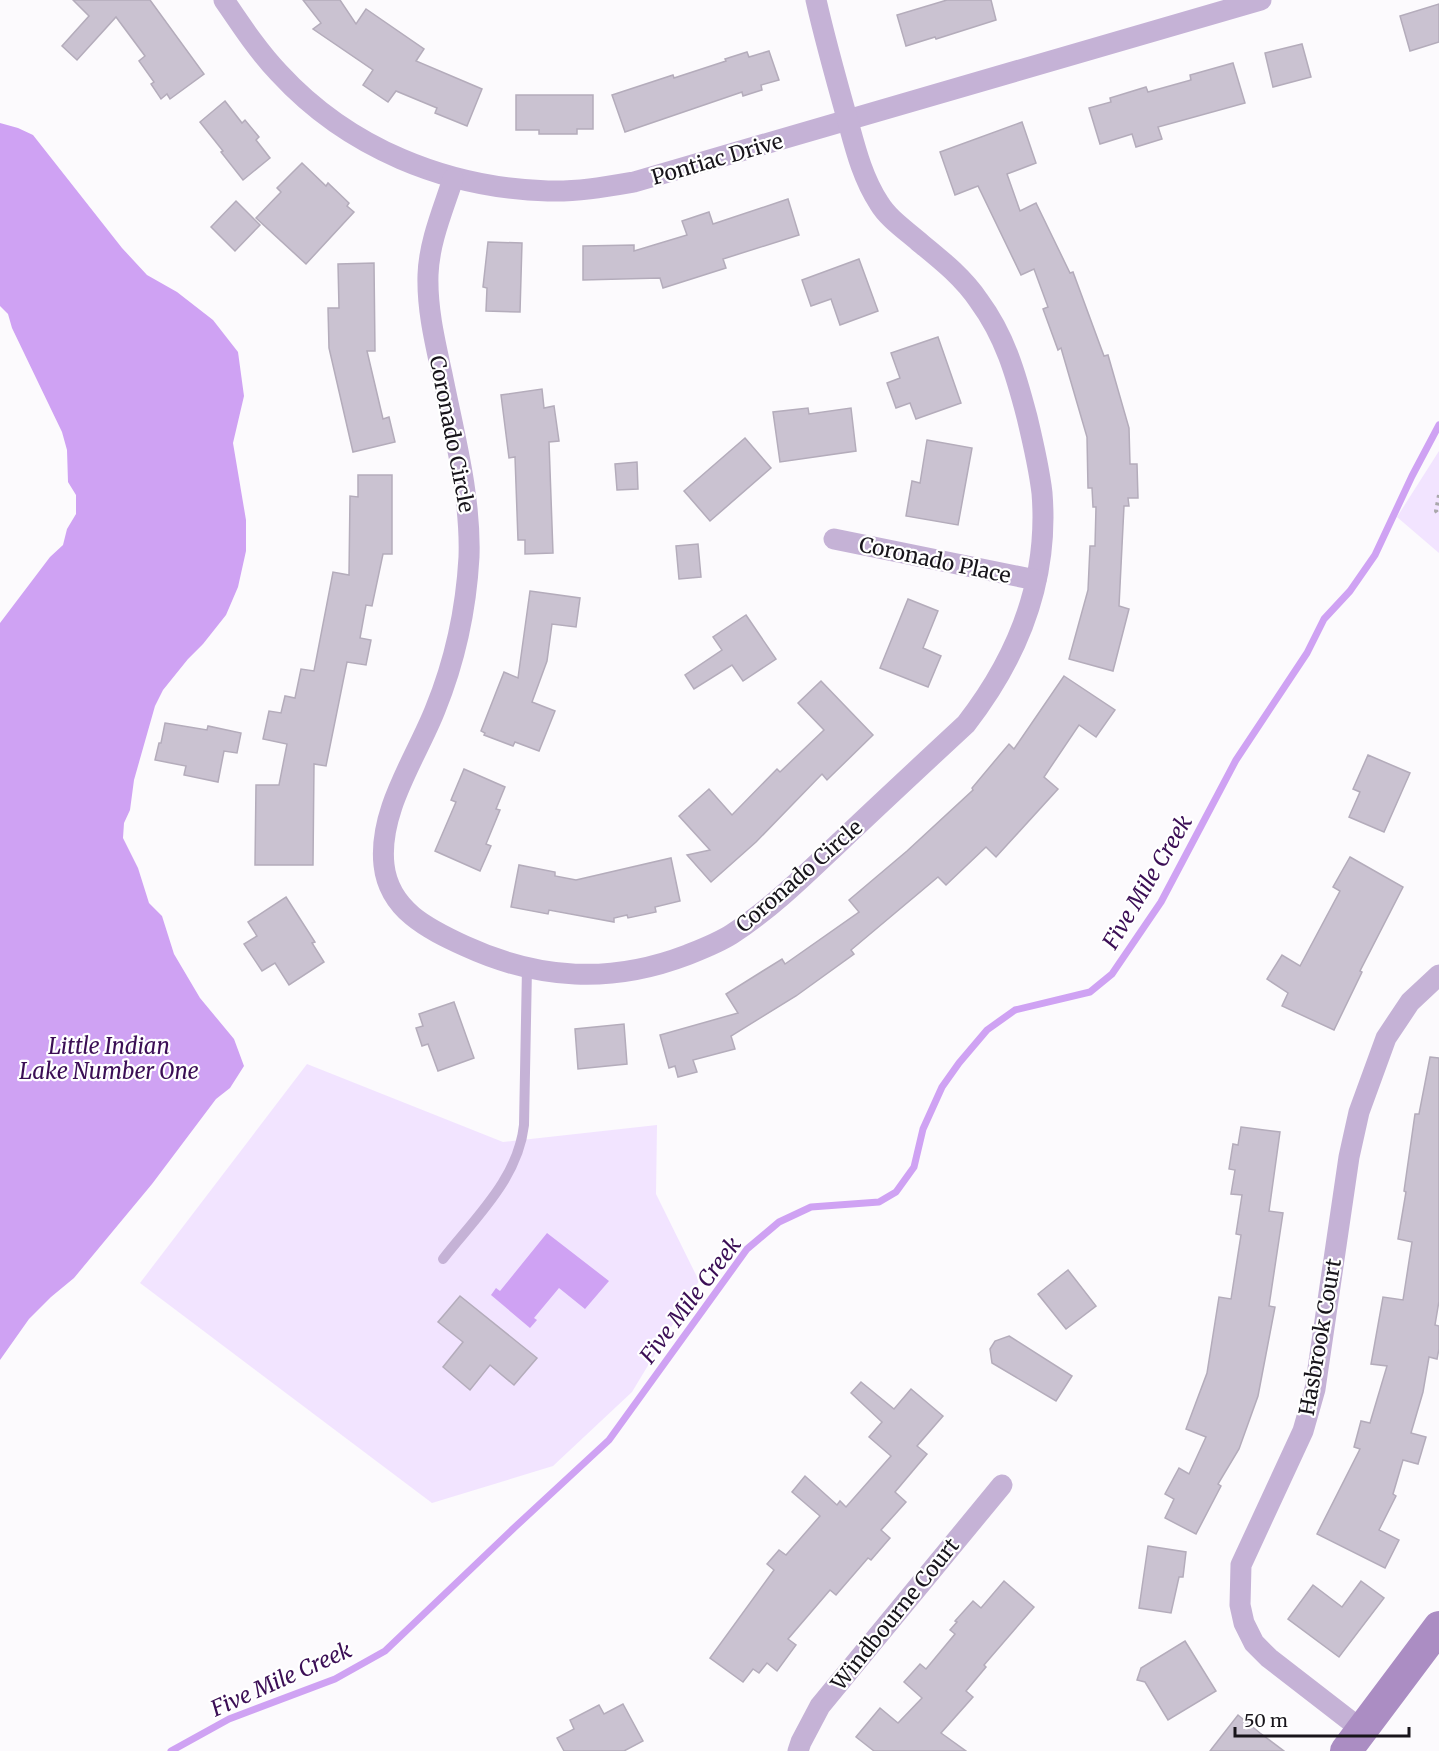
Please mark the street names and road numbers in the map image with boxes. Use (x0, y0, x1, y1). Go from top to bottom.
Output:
street label: Pontiac Drive (648, 127, 786, 191)
street label: Coronado Circle (424, 353, 480, 515)
street label: Coronado Place (857, 531, 1013, 589)
street label: Coronado Circle (730, 814, 868, 938)
street label: Hasbrook Court (1293, 1256, 1347, 1418)
street label: Windbourne Court (825, 1532, 965, 1696)

